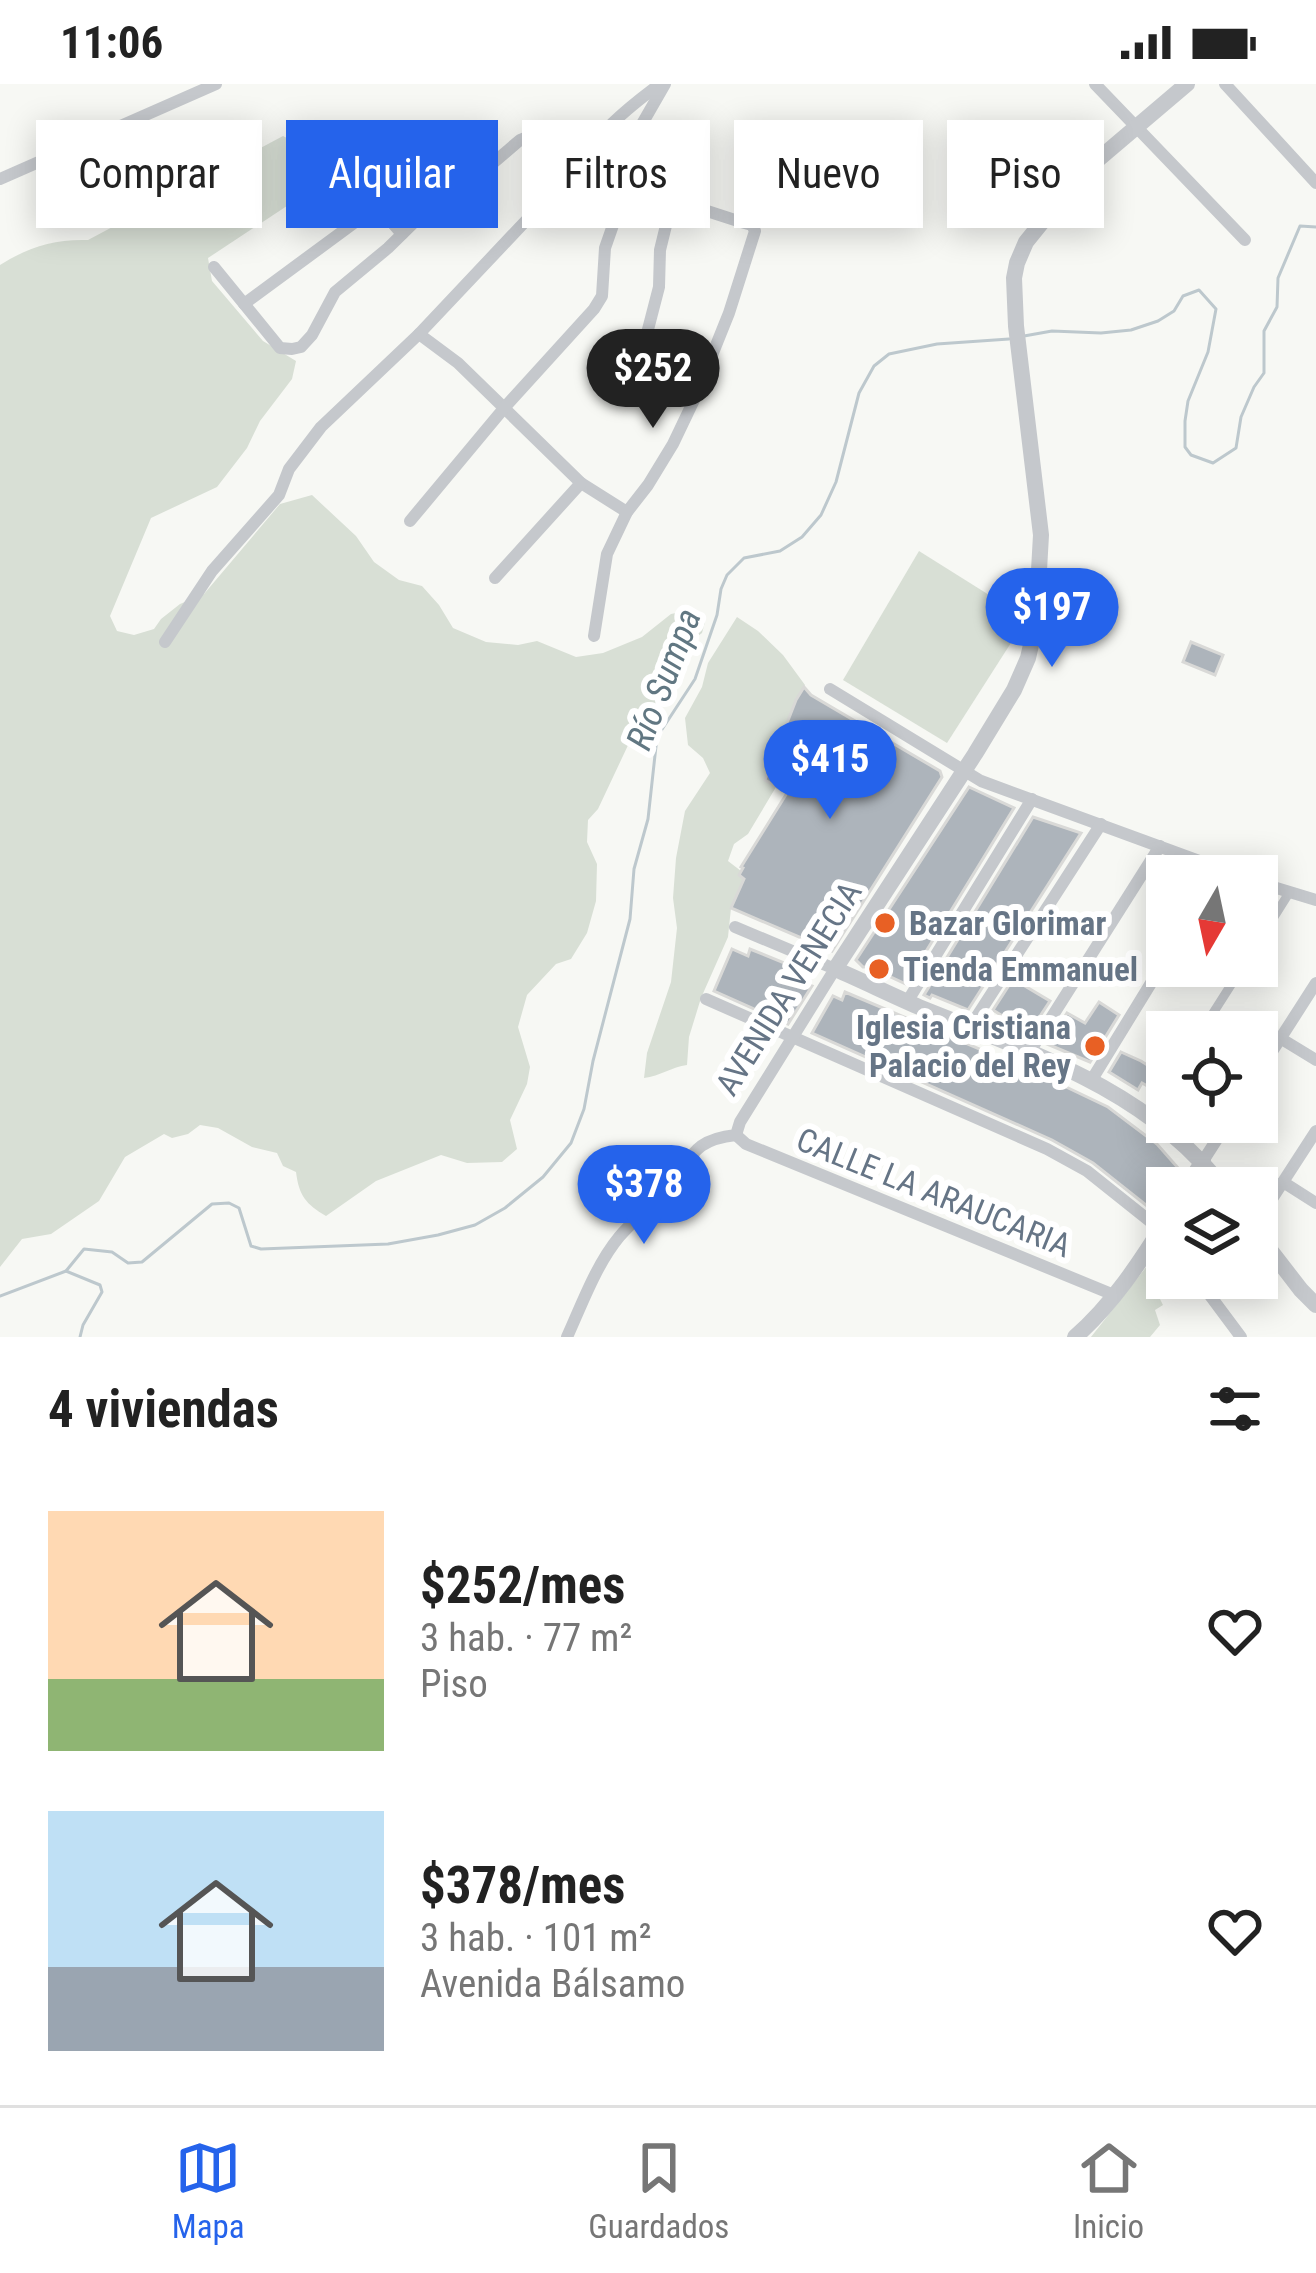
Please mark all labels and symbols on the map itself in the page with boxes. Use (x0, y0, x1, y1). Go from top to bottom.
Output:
pin: $252 (582, 329, 724, 431)
pin: $197 (981, 568, 1123, 670)
water label: Río Sumpa (618, 603, 710, 756)
pin: $415 (759, 720, 901, 822)
north arrow (1146, 855, 1278, 987)
street label: AVENIDA VENECIA (707, 874, 870, 1102)
place label: Bazar Glorimar (909, 904, 1106, 943)
marker: Bazar Glorimar (872, 910, 898, 936)
place label: Tienda Emmanuel (903, 950, 1138, 989)
marker: Tienda Emmanuel (866, 956, 892, 982)
place label: Iglesia Cristiana Palacio del Rey (856, 1008, 1071, 1085)
marker: Iglesia Cristiana Palacio del Rey (1082, 1033, 1108, 1059)
street label: CALLE LA ARAUCARIA (791, 1120, 1077, 1265)
pin: $378 (573, 1145, 715, 1247)

